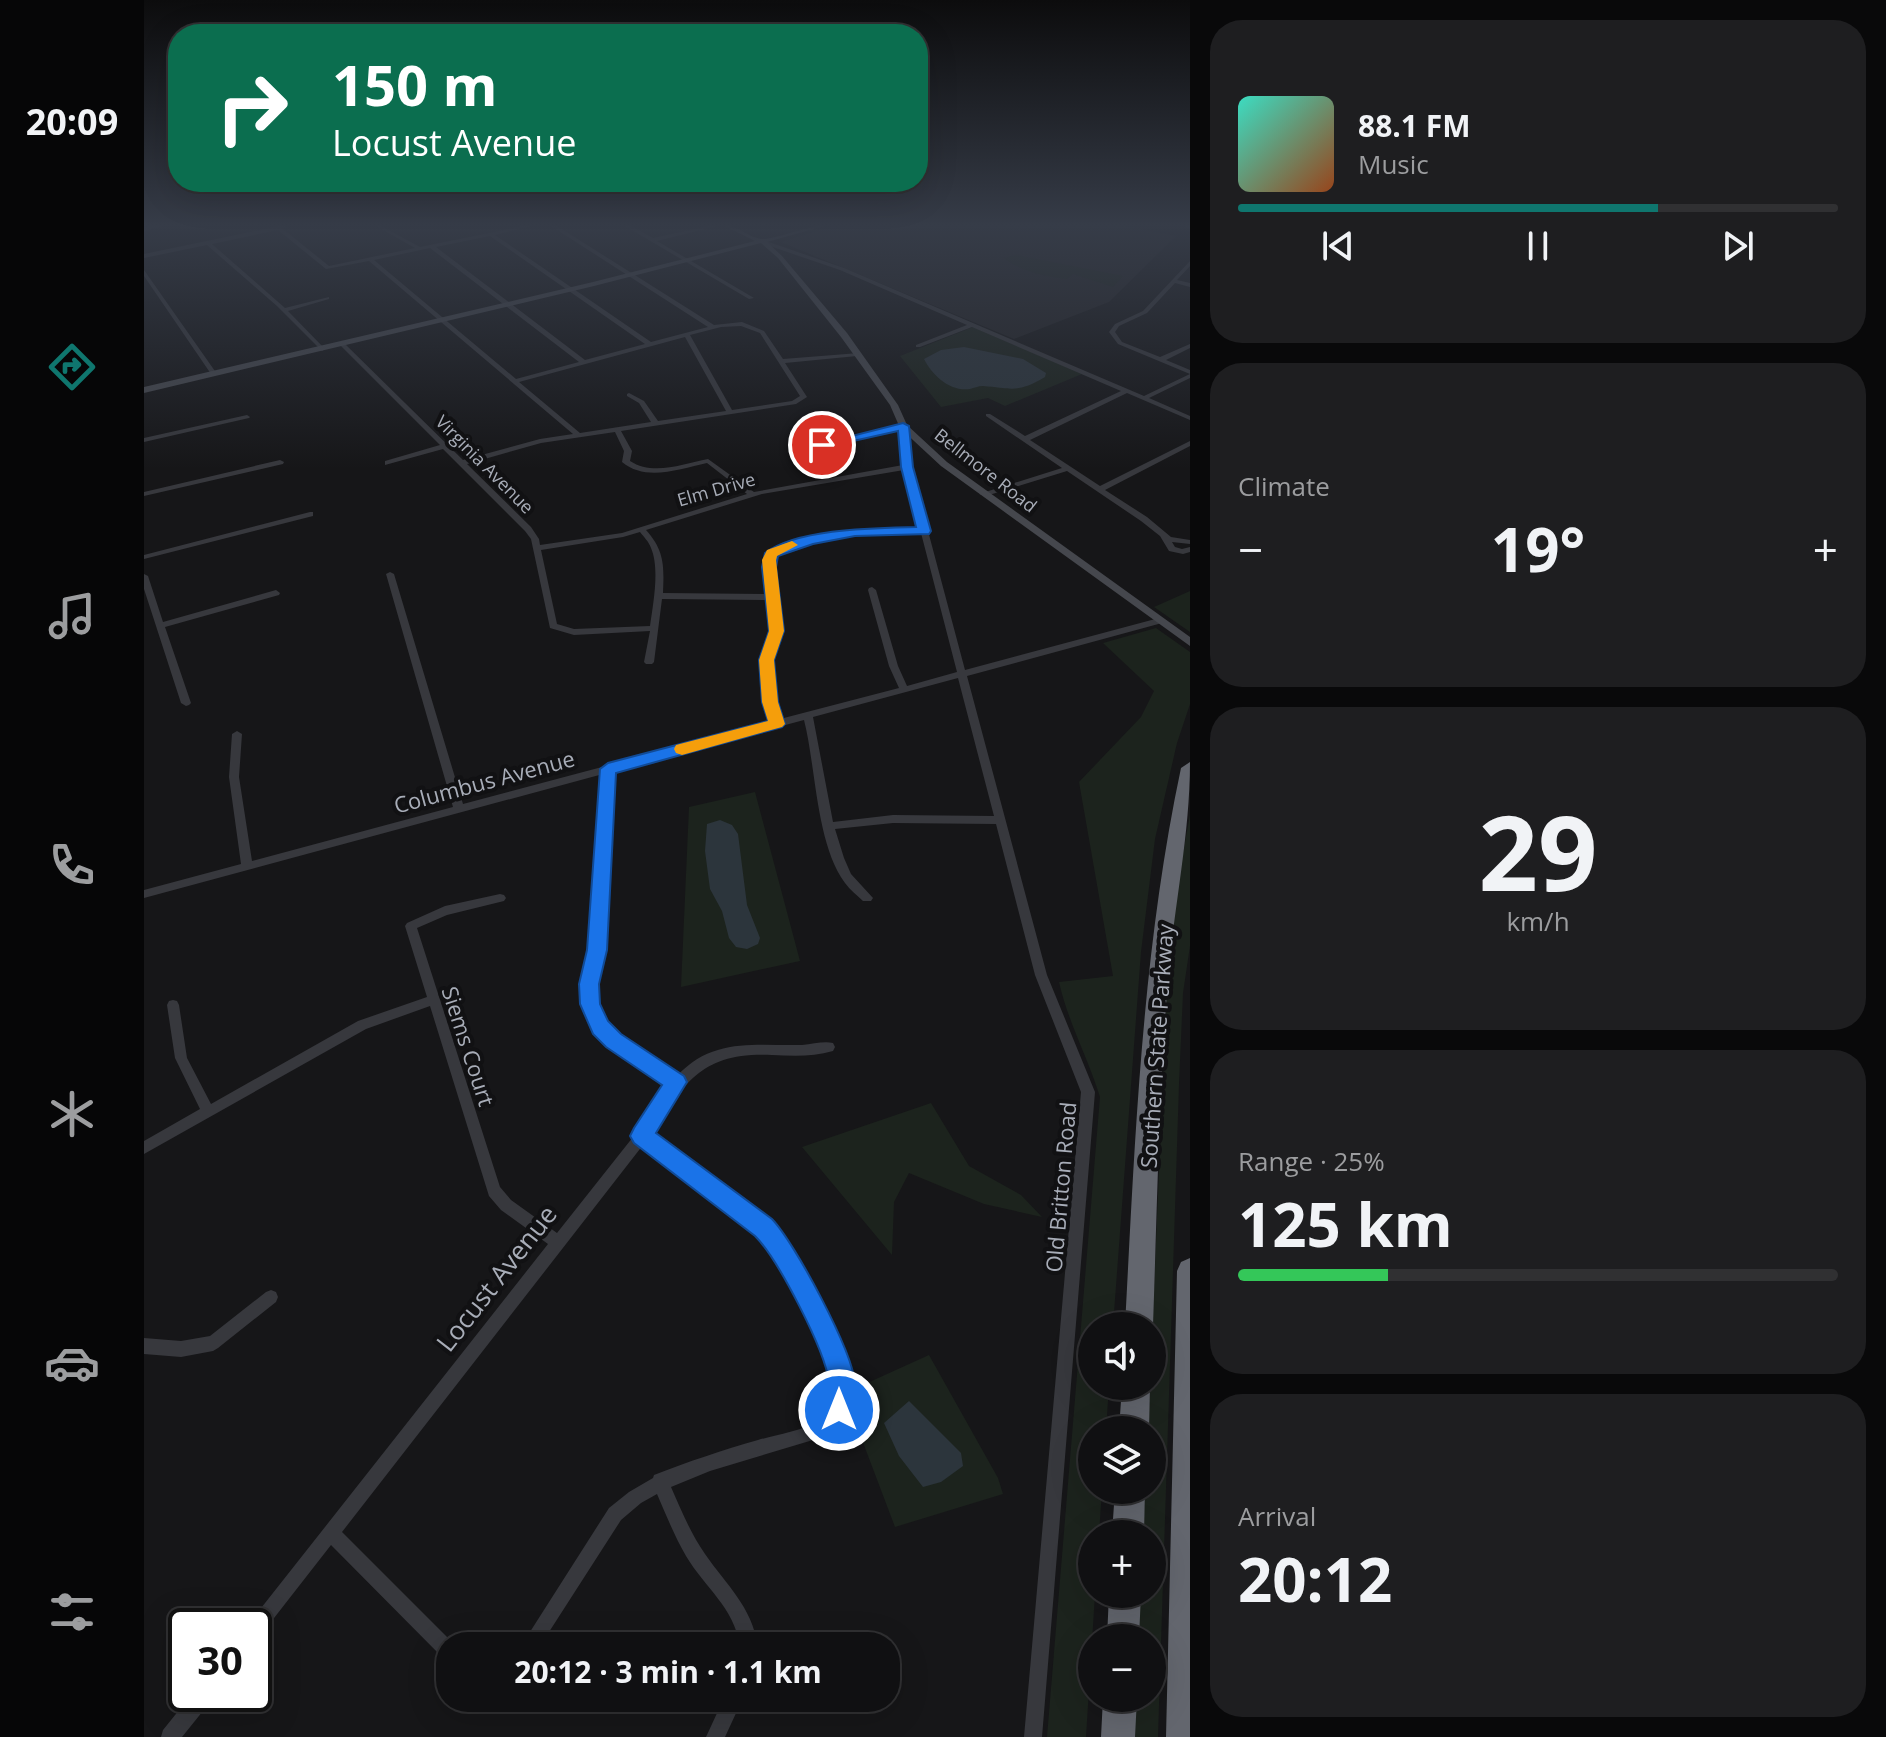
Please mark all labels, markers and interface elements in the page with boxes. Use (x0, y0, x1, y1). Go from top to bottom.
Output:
text: 150 m (332, 46, 498, 122)
icon: right (200, 56, 304, 160)
text: 20:09 (26, 97, 118, 146)
text: 88.1 FM (1358, 105, 1471, 146)
text: Locust Avenue (332, 118, 576, 167)
text: Music (1358, 146, 1429, 182)
icon: previous (1316, 224, 1360, 268)
icon: pause (1516, 224, 1560, 268)
icon: next (1716, 224, 1760, 268)
icon: directions (44, 339, 100, 395)
street label: Virginia Avenue (431, 410, 539, 518)
pin (788, 411, 856, 479)
icon: arrive (800, 423, 844, 467)
street label: Bellmore Road (930, 423, 1042, 517)
street label: Elm Drive (674, 466, 758, 512)
text: Climate (1238, 468, 1330, 504)
text: 19° (1491, 508, 1585, 590)
text: − (1238, 519, 1263, 579)
text: + (1813, 519, 1838, 579)
icon: music (44, 588, 100, 644)
street label: Columbus Avenue (390, 742, 578, 820)
text: 29 (1479, 780, 1597, 921)
icon: phone (44, 837, 100, 893)
text: km/h (1506, 903, 1570, 939)
street label: Southern State Parkway (1132, 922, 1180, 1169)
street label: Siems Court (436, 982, 502, 1110)
icon: climate (44, 1086, 100, 1142)
street label: Old Britton Road (1038, 1100, 1082, 1274)
text: Range · 25% (1238, 1143, 1385, 1179)
text: 125 km (1238, 1183, 1453, 1265)
street label: Locust Avenue (427, 1197, 565, 1359)
map controls (1078, 1312, 1166, 1712)
button: sound (1078, 1312, 1166, 1400)
icon: car (44, 1335, 100, 1391)
position arrow (797, 1368, 881, 1452)
button: layers (1078, 1416, 1166, 1504)
text: Arrival (1238, 1498, 1316, 1534)
button: + (1078, 1520, 1166, 1608)
text: 20:12 (1238, 1538, 1392, 1620)
icon: filters (44, 1584, 100, 1640)
speed limit sign: 30 (168, 1608, 272, 1712)
button: − (1078, 1624, 1166, 1712)
text: 20:12 · 3 min · 1.1 km (514, 1651, 822, 1692)

